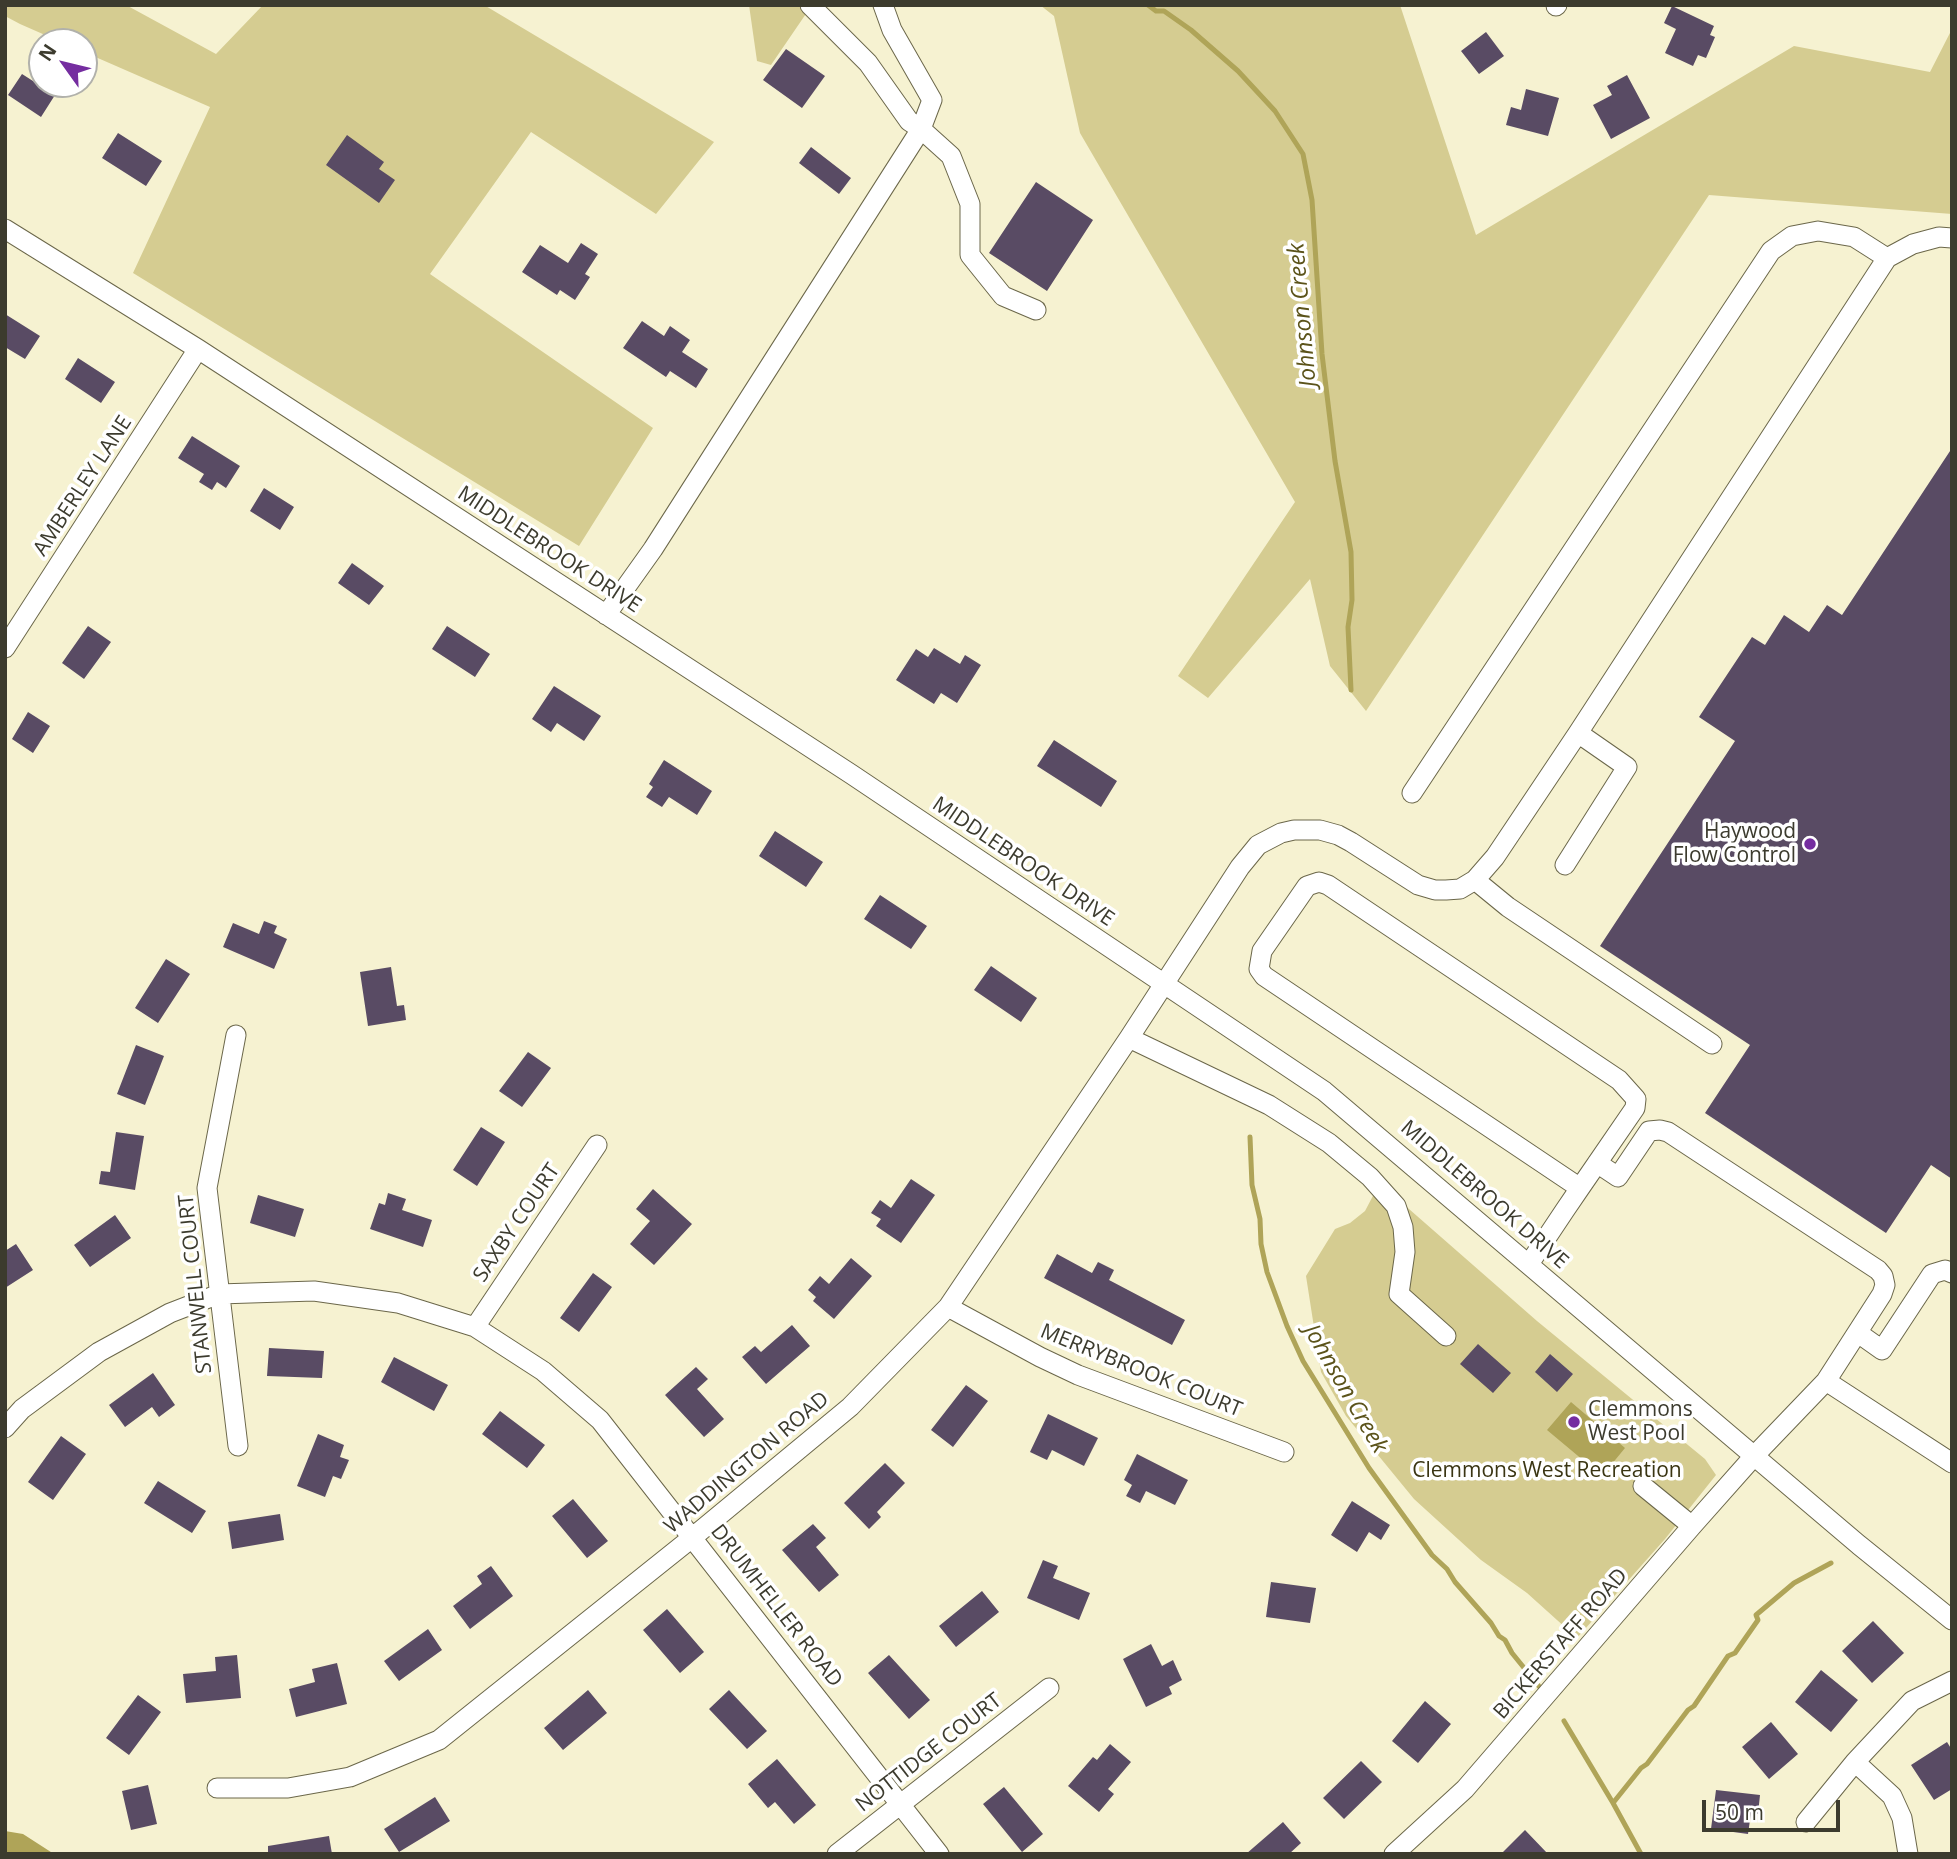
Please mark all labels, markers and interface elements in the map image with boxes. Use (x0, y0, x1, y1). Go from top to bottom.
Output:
north arrow (28, 28, 98, 98)
text: N (32, 39, 62, 66)
water label: Johnson Creek (1283, 242, 1323, 388)
street label: AMBERLEY LANE (28, 411, 138, 561)
street label: MIDDLEBROOK DRIVE (453, 481, 645, 619)
street label: MIDDLEBROOK DRIVE (927, 792, 1119, 932)
place label: Haywood Flow Control (1673, 819, 1796, 869)
marker: Haywood Flow Control (1802, 836, 1818, 852)
street label: MIDDLEBROOK DRIVE (1395, 1115, 1573, 1275)
street label: SAXBY COURT (468, 1159, 566, 1287)
street label: STANWELL COURT (174, 1193, 218, 1375)
street label: MERRYBROOK COURT (1037, 1319, 1245, 1423)
water label: Johnson Creek (1297, 1320, 1393, 1458)
street label: WADDINGTON ROAD (660, 1387, 834, 1539)
place label: Clemmons West Pool (1588, 1397, 1693, 1447)
marker: Clemmons West Pool (1566, 1414, 1582, 1430)
park label: Clemmons West Recreation (1412, 1458, 1682, 1484)
street label: DRUMHELLER ROAD (705, 1520, 847, 1692)
street label: BICKERSTAFF ROAD (1489, 1563, 1633, 1725)
street label: NOTTIDGE COURT (851, 1688, 1007, 1818)
scale bar (1705, 1786, 1843, 1830)
text: 50 m (1715, 1798, 1764, 1826)

